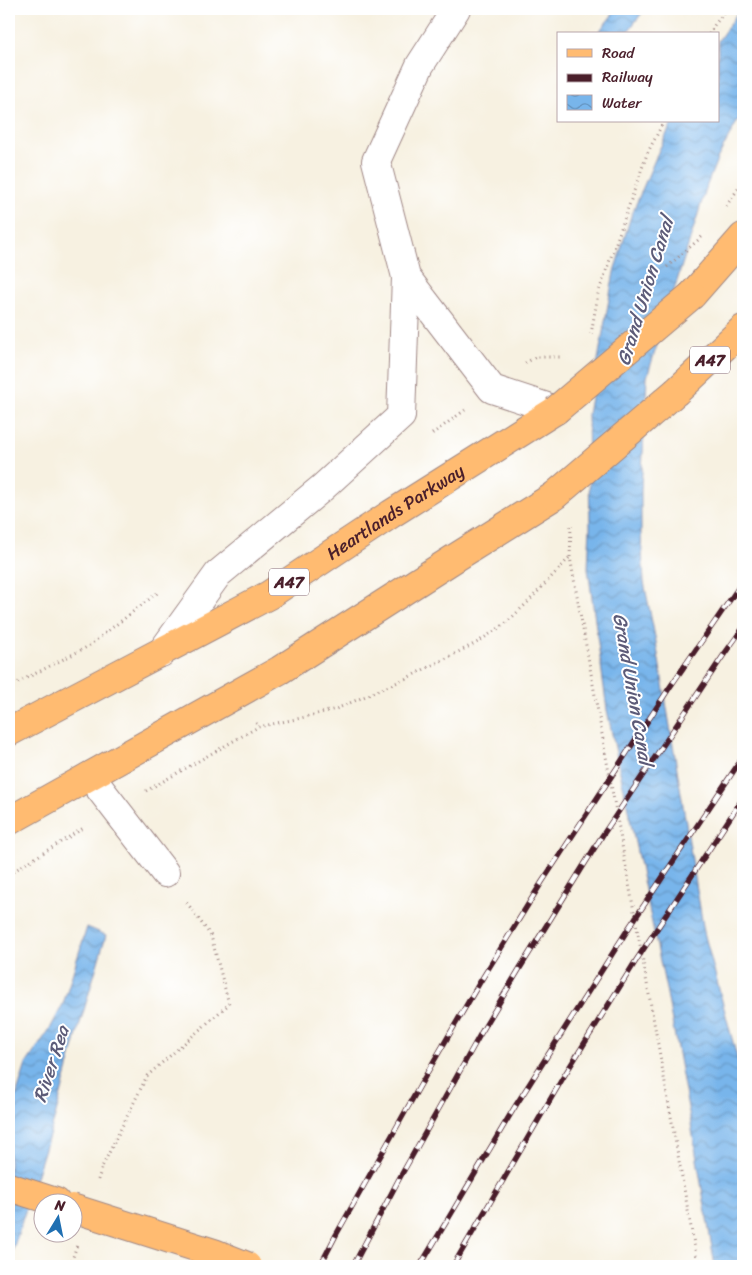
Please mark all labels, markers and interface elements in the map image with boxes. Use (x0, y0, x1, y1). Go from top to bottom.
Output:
legend (557, 32, 720, 122)
text: Road (602, 40, 635, 66)
text: Railway (602, 64, 653, 90)
text: Water (602, 90, 642, 116)
water label: Grand Union Canal (607, 208, 685, 369)
road number: A47 (690, 346, 730, 374)
street label: Heartlands Parkway (320, 455, 472, 569)
road number: A47 (269, 568, 309, 596)
water label: Grand Union Canal (603, 610, 663, 772)
water label: River Rea (23, 1020, 79, 1106)
north arrow (32, 1192, 82, 1242)
text: N (52, 1192, 67, 1219)

